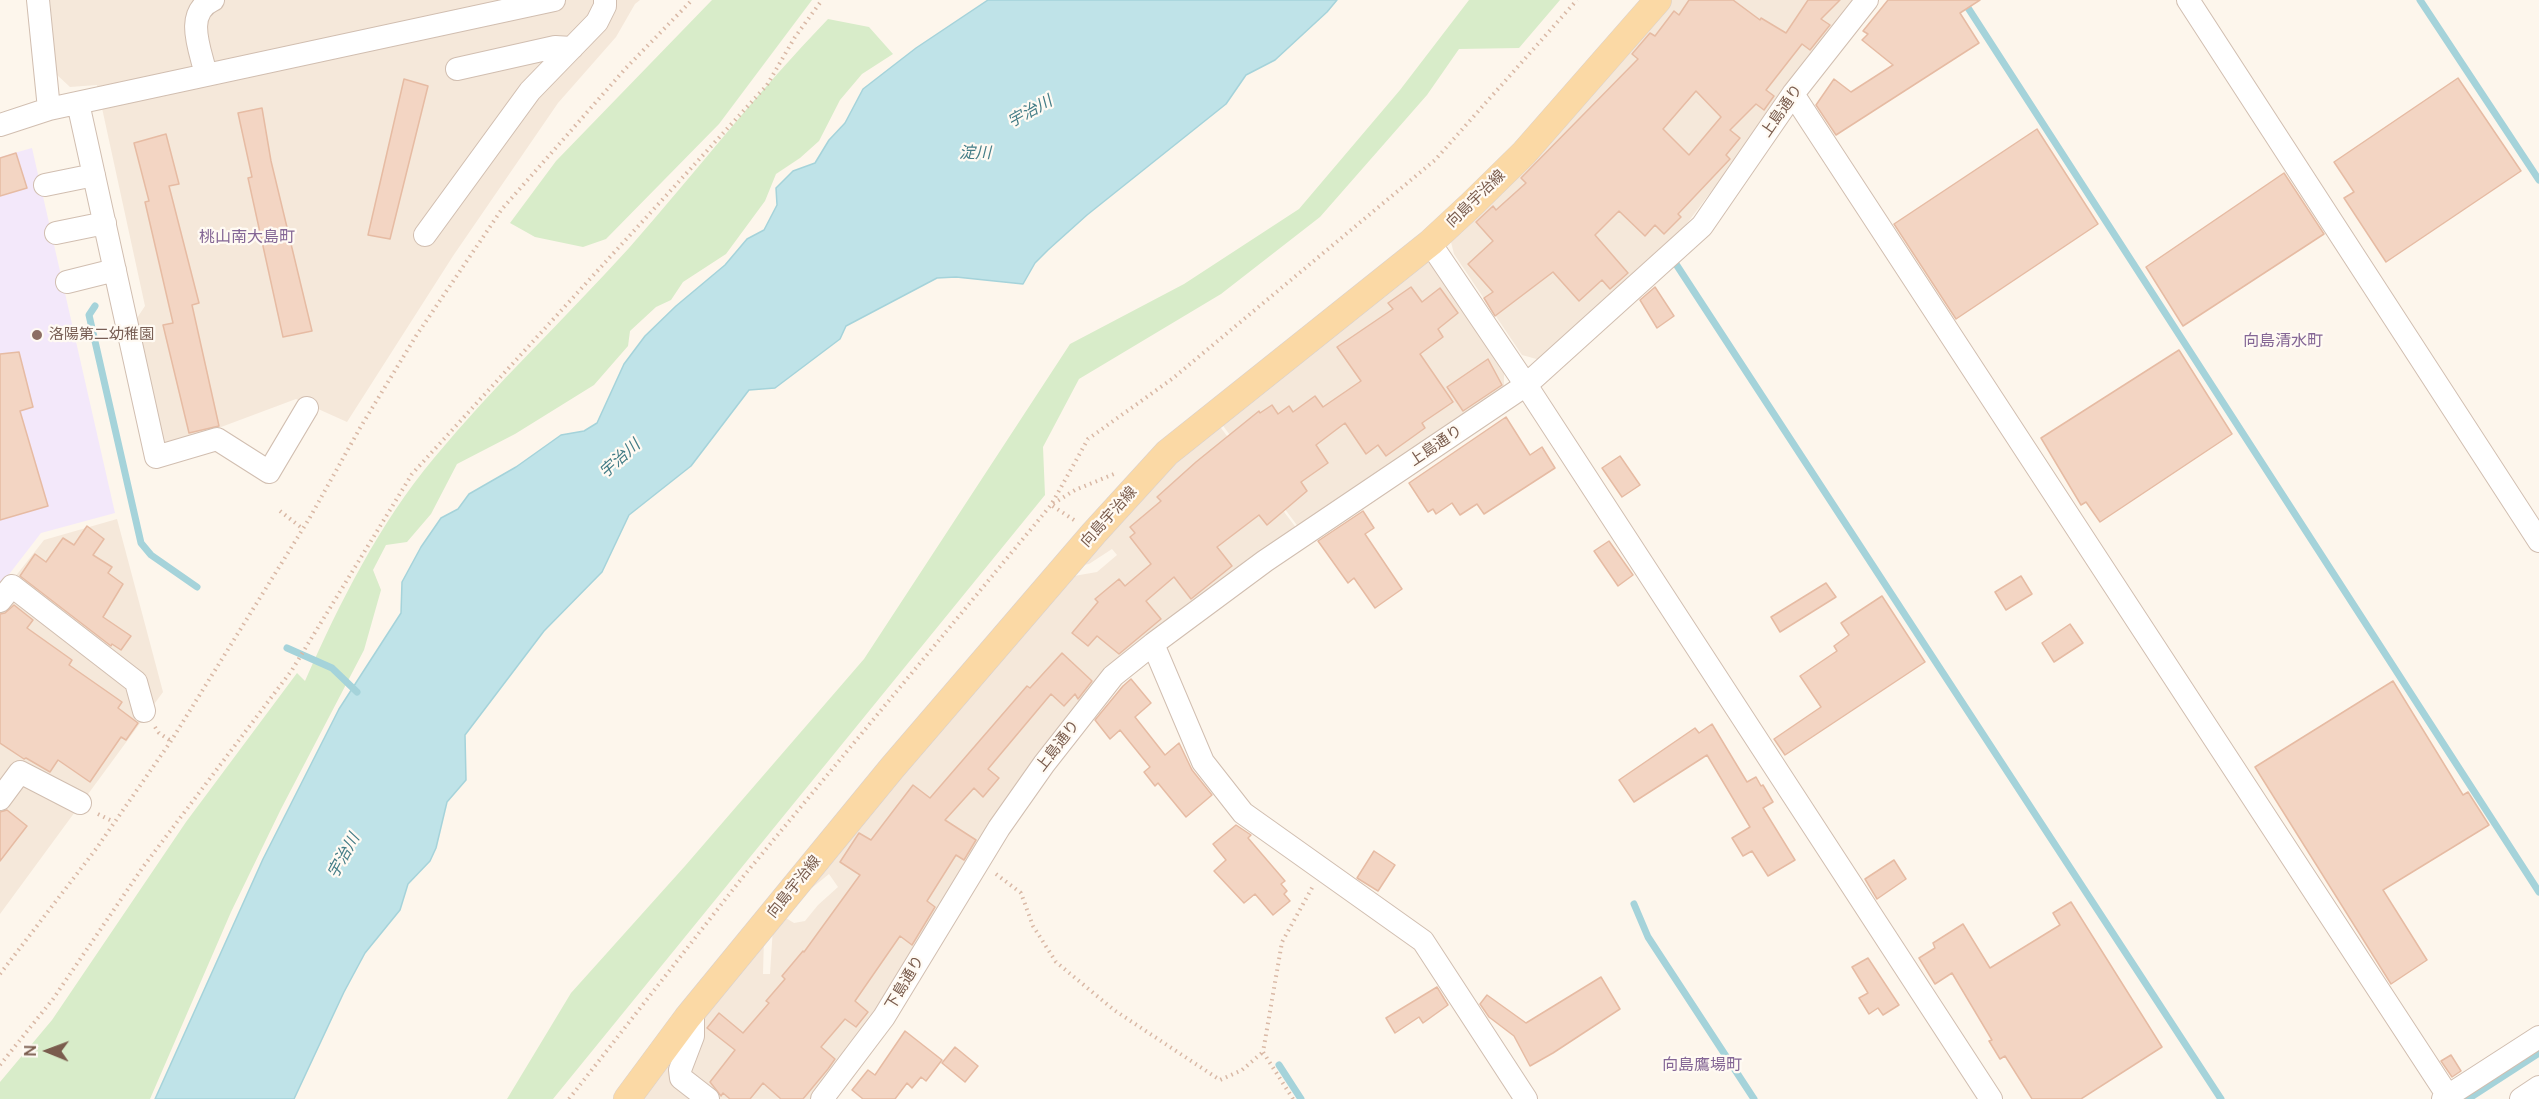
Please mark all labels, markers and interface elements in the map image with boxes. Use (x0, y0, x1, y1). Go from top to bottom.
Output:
street label: 上島通り (1757, 81, 1807, 141)
water label: 宇治川 (1004, 92, 1056, 132)
water label: 淀川 (959, 144, 991, 164)
street label: 向島宇治線 (1443, 166, 1509, 232)
district label: 桃山南大島町 (199, 228, 295, 248)
place label: 洛陽第二幼稚園 (49, 326, 154, 344)
marker: 洛陽第二幼稚園 (30, 328, 44, 342)
district label: 向島清水町 (2243, 332, 2323, 352)
street label: 上島通り (1406, 422, 1466, 470)
water label: 宇治川 (596, 436, 644, 482)
street label: 向島宇治線 (1077, 483, 1141, 551)
street label: 上島通り (1032, 717, 1084, 775)
water label: 宇治川 (324, 830, 364, 882)
street label: 向島宇治線 (763, 852, 825, 922)
street label: 下島通り (882, 953, 928, 1013)
north arrow (18, 1021, 78, 1081)
text: N (19, 1045, 41, 1057)
district label: 向島鷹場町 (1662, 1056, 1742, 1076)

